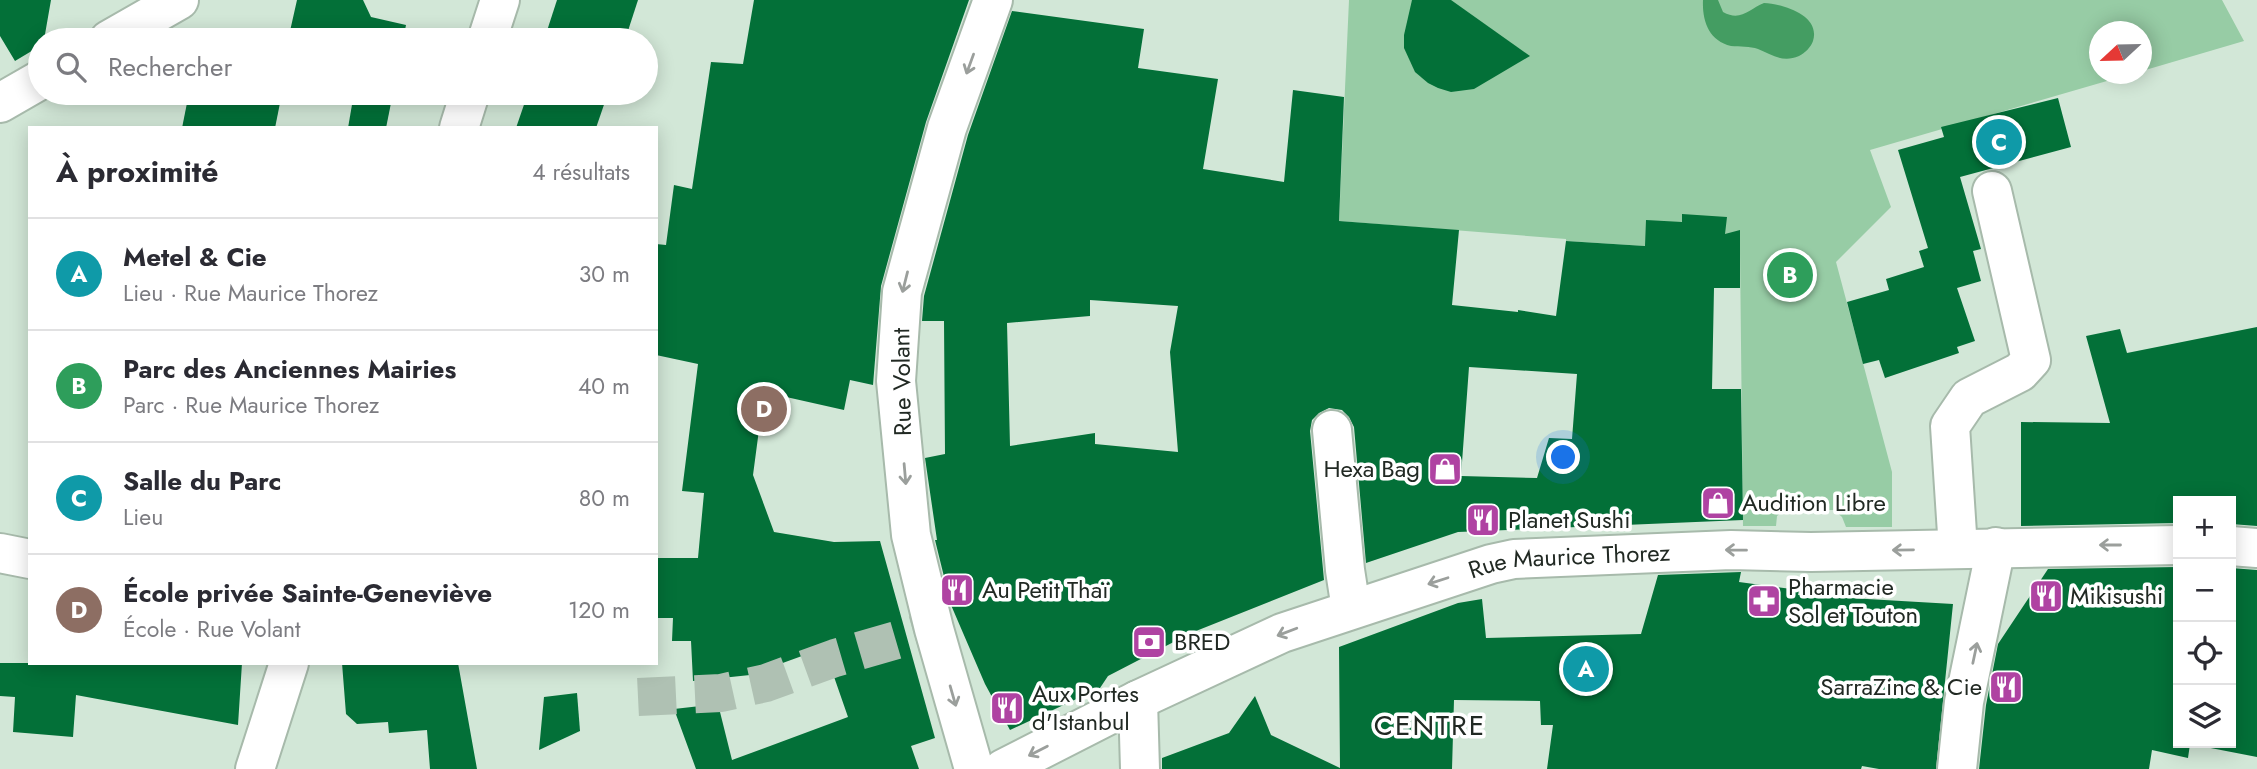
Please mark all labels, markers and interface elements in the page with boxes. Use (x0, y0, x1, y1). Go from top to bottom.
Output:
north arrow (2089, 21, 2152, 84)
search box (28, 28, 658, 105)
icon: search (52, 48, 90, 86)
text: Rechercher (108, 48, 232, 86)
one-way arrow (963, 53, 975, 75)
pin: C (1976, 116, 2022, 168)
text: À proximité (56, 150, 219, 193)
text: 4 résultats (532, 155, 630, 189)
text: Metel & Cie (123, 238, 267, 276)
pin: B (1767, 249, 1813, 301)
text: A (71, 257, 87, 291)
text: 30 m (579, 257, 630, 291)
one-way arrow (898, 270, 911, 293)
text: Lieu · Rue Maurice Thorez (123, 276, 378, 310)
street label: Rue Volant (883, 327, 920, 436)
text: Parc des Anciennes Mairies (123, 350, 456, 388)
text: B (71, 369, 87, 403)
text: 40 m (578, 369, 630, 403)
pin: D (741, 383, 787, 435)
text: Parc · Rue Maurice Thorez (123, 388, 379, 422)
your location (1546, 440, 1580, 474)
shop icon: Hexa Bag (1426, 450, 1464, 488)
place label: Hexa Bag (1323, 451, 1420, 486)
text: Salle du Parc (123, 462, 281, 500)
one-way arrow (899, 462, 912, 485)
text: C (71, 481, 87, 515)
text: 80 m (579, 481, 630, 515)
shop icon: Audition Libre (1699, 484, 1737, 522)
place label: Audition Libre (1742, 485, 1886, 520)
map controls (2173, 496, 2236, 748)
button: + (2173, 496, 2236, 559)
text: Lieu (123, 500, 163, 534)
restaurant icon: Planet Sushi (1464, 501, 1502, 539)
place label: Planet Sushi (1508, 502, 1630, 537)
street label: Rue Maurice Thorez (1464, 535, 1671, 587)
one-way arrow (2099, 539, 2122, 552)
one-way arrow (1725, 543, 1748, 557)
one-way arrow (1892, 543, 1915, 557)
button: − (2173, 559, 2236, 622)
place label: Pharmacie Sol et Touton (1788, 569, 1918, 632)
restaurant icon: Au Petit Thaï (938, 571, 976, 609)
place label: Au Petit Thaï (982, 572, 1109, 607)
text: École privée Sainte-Geneviève (123, 574, 492, 612)
one-way arrow (1428, 576, 1450, 588)
restaurant icon: Mikisushi (2027, 577, 2065, 615)
place label: Mikisushi (2070, 578, 2163, 613)
pharmacy icon: Pharmacie Sol et Touton (1745, 582, 1783, 620)
text: D (71, 593, 87, 627)
text: 120 m (568, 593, 630, 627)
text: École · Rue Volant (123, 612, 301, 646)
button: locate (2173, 622, 2236, 685)
bank icon: BRED (1130, 623, 1168, 661)
place label: BRED (1174, 624, 1230, 659)
one-way arrow (1277, 626, 1298, 639)
one-way arrow (1968, 642, 1982, 665)
pin: A (1563, 643, 1609, 695)
restaurant icon: SarraZinc & Cie (1987, 668, 2025, 706)
place label: SarraZinc & Cie (1820, 669, 1982, 704)
place label: Aux Portes d'Istanbul (1032, 676, 1139, 739)
one-way arrow (947, 684, 960, 706)
button: layers (2173, 685, 2236, 748)
restaurant icon: Aux Portes d'Istanbul (988, 689, 1026, 727)
district label: CENTRE (1374, 705, 1486, 746)
one-way arrow (1028, 745, 1049, 759)

